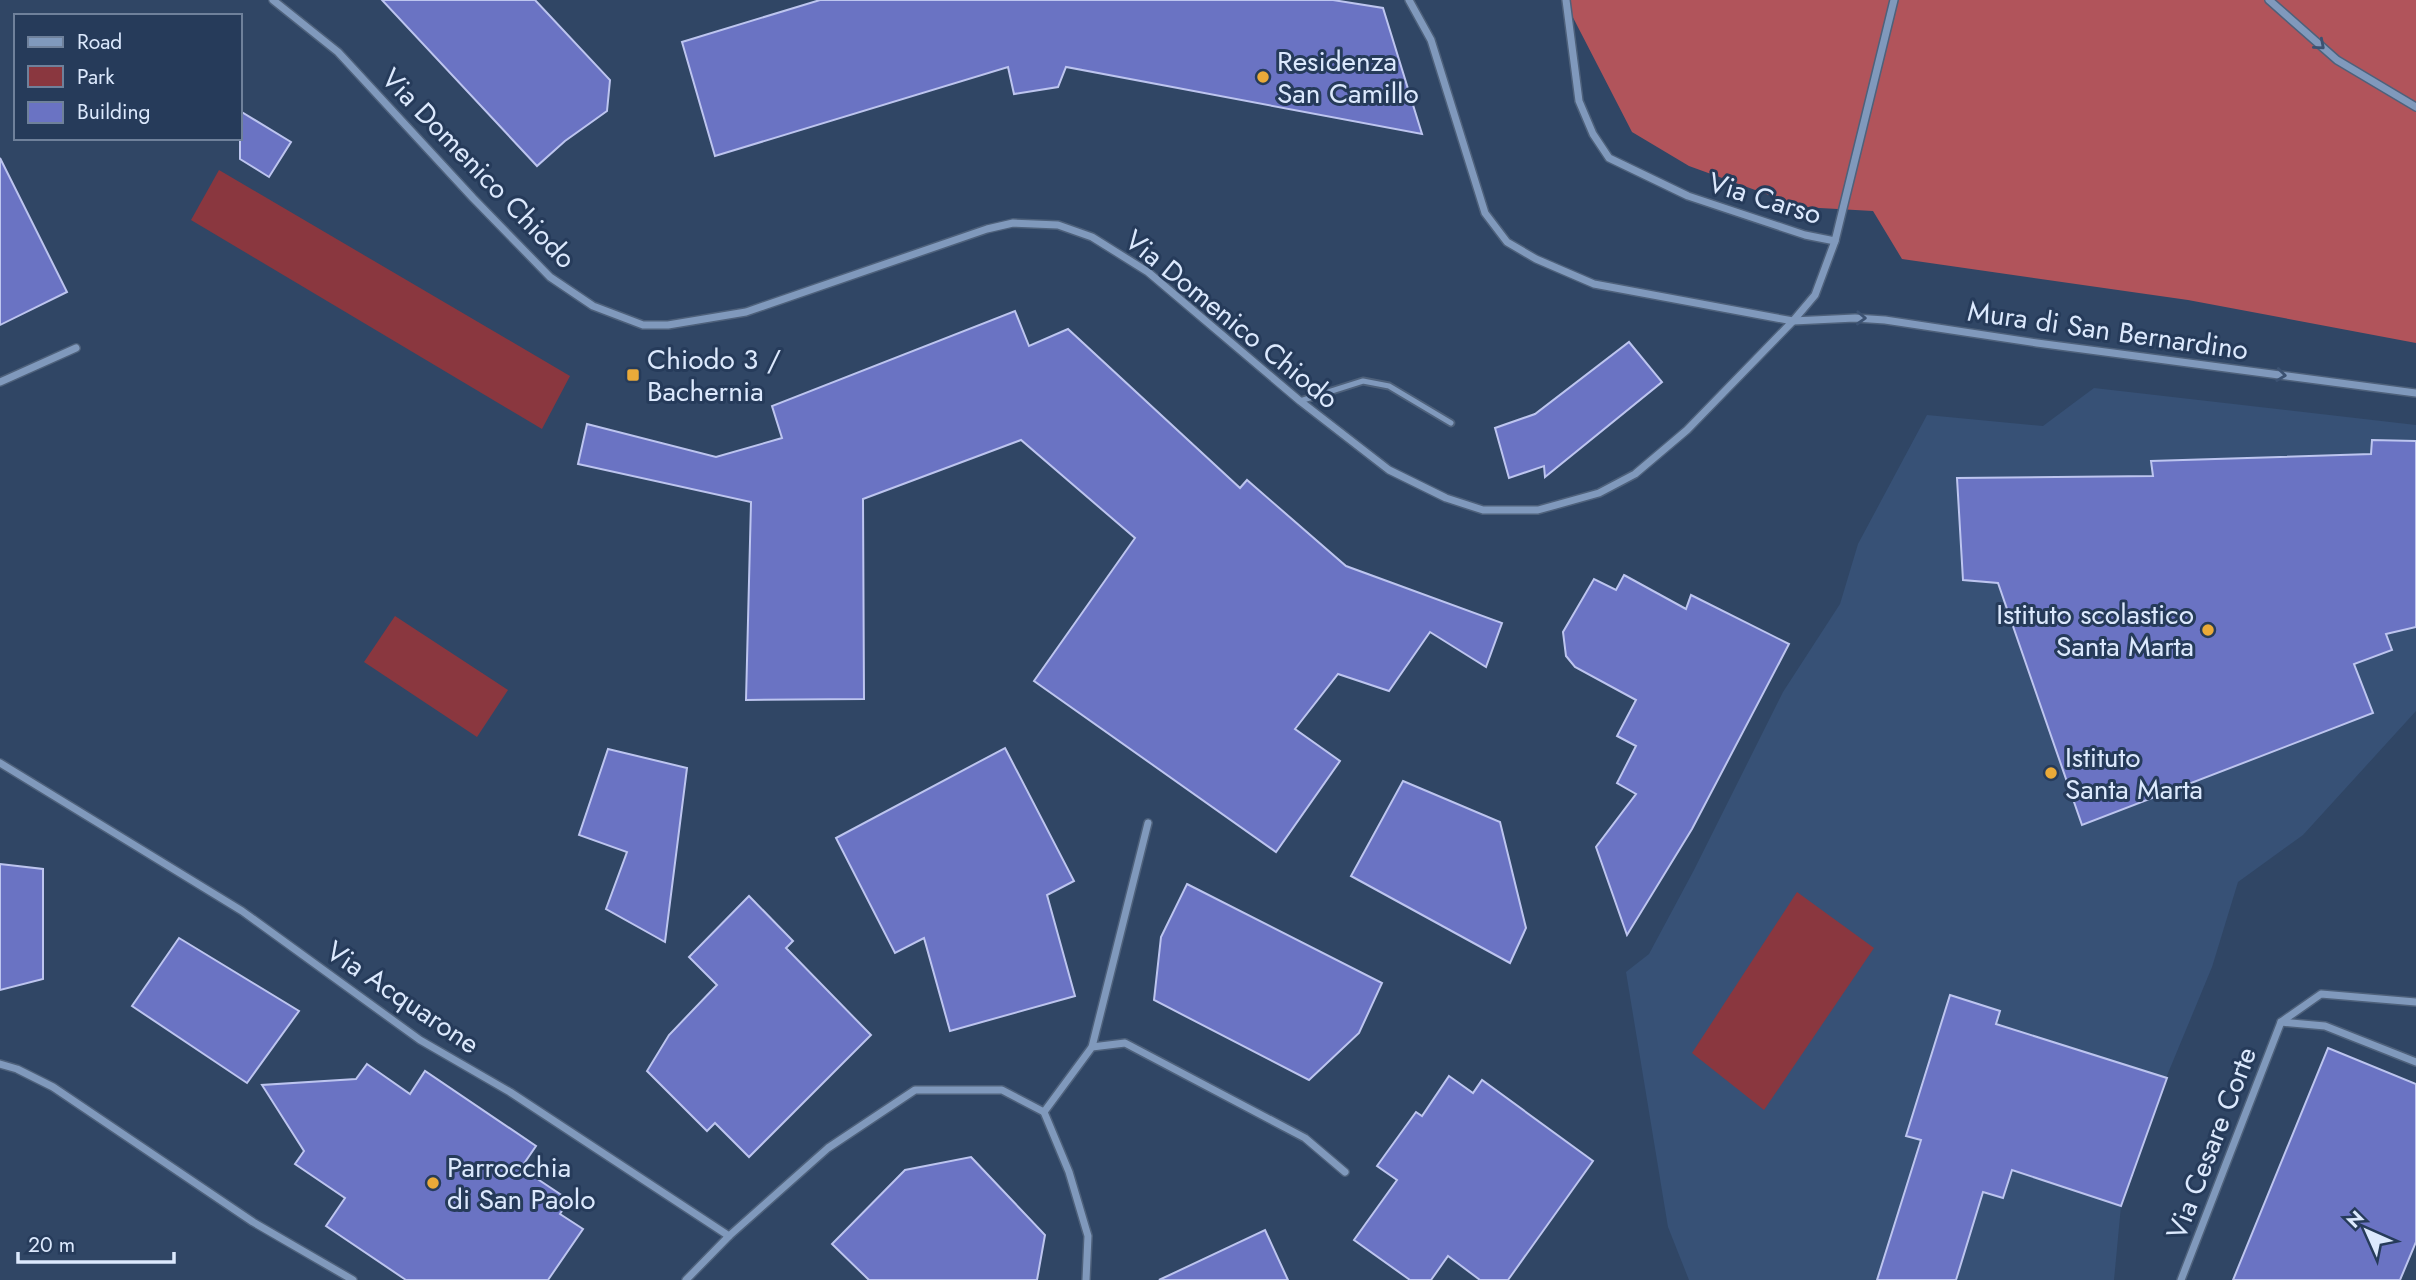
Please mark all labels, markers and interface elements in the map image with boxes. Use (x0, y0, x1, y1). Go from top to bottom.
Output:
legend (14, 14, 242, 140)
text: Road (77, 27, 122, 57)
one-way arrow (2312, 37, 2325, 49)
place label: Residenza San Camillo (1277, 41, 1419, 114)
street label: Via Domenico Chiodo (372, 59, 585, 278)
text: Park (77, 62, 115, 92)
marker: Residenza San Camillo (1255, 69, 1271, 85)
text: Building (77, 97, 150, 127)
street label: Via Carso (1703, 162, 1827, 235)
street label: Via Domenico Chiodo (1116, 220, 1348, 419)
street label: Mura di San Bernardino (1965, 290, 2251, 370)
one-way arrow (1856, 311, 1867, 326)
place label: Chiodo 3 / Bachernia (647, 339, 781, 412)
marker: Chiodo 3 / Bachernia (625, 367, 641, 383)
one-way arrow (2275, 368, 2287, 383)
place label: Istituto scolastico Santa Marta (1996, 594, 2194, 667)
marker: Istituto scolastico Santa Marta (2200, 622, 2216, 638)
place label: Istituto Santa Marta (2065, 737, 2203, 810)
marker: Istituto Santa Marta (2043, 765, 2059, 781)
street label: Via Acquarone (318, 931, 488, 1064)
street label: Via Cesare Corte (2156, 1041, 2267, 1245)
place label: Parrocchia di San Paolo (447, 1147, 596, 1220)
marker: Parrocchia di San Paolo (425, 1175, 441, 1191)
north arrow (2332, 1196, 2402, 1266)
text: N (2340, 1204, 2370, 1234)
scale bar (18, 1220, 173, 1264)
text: 20 m (28, 1230, 75, 1260)

